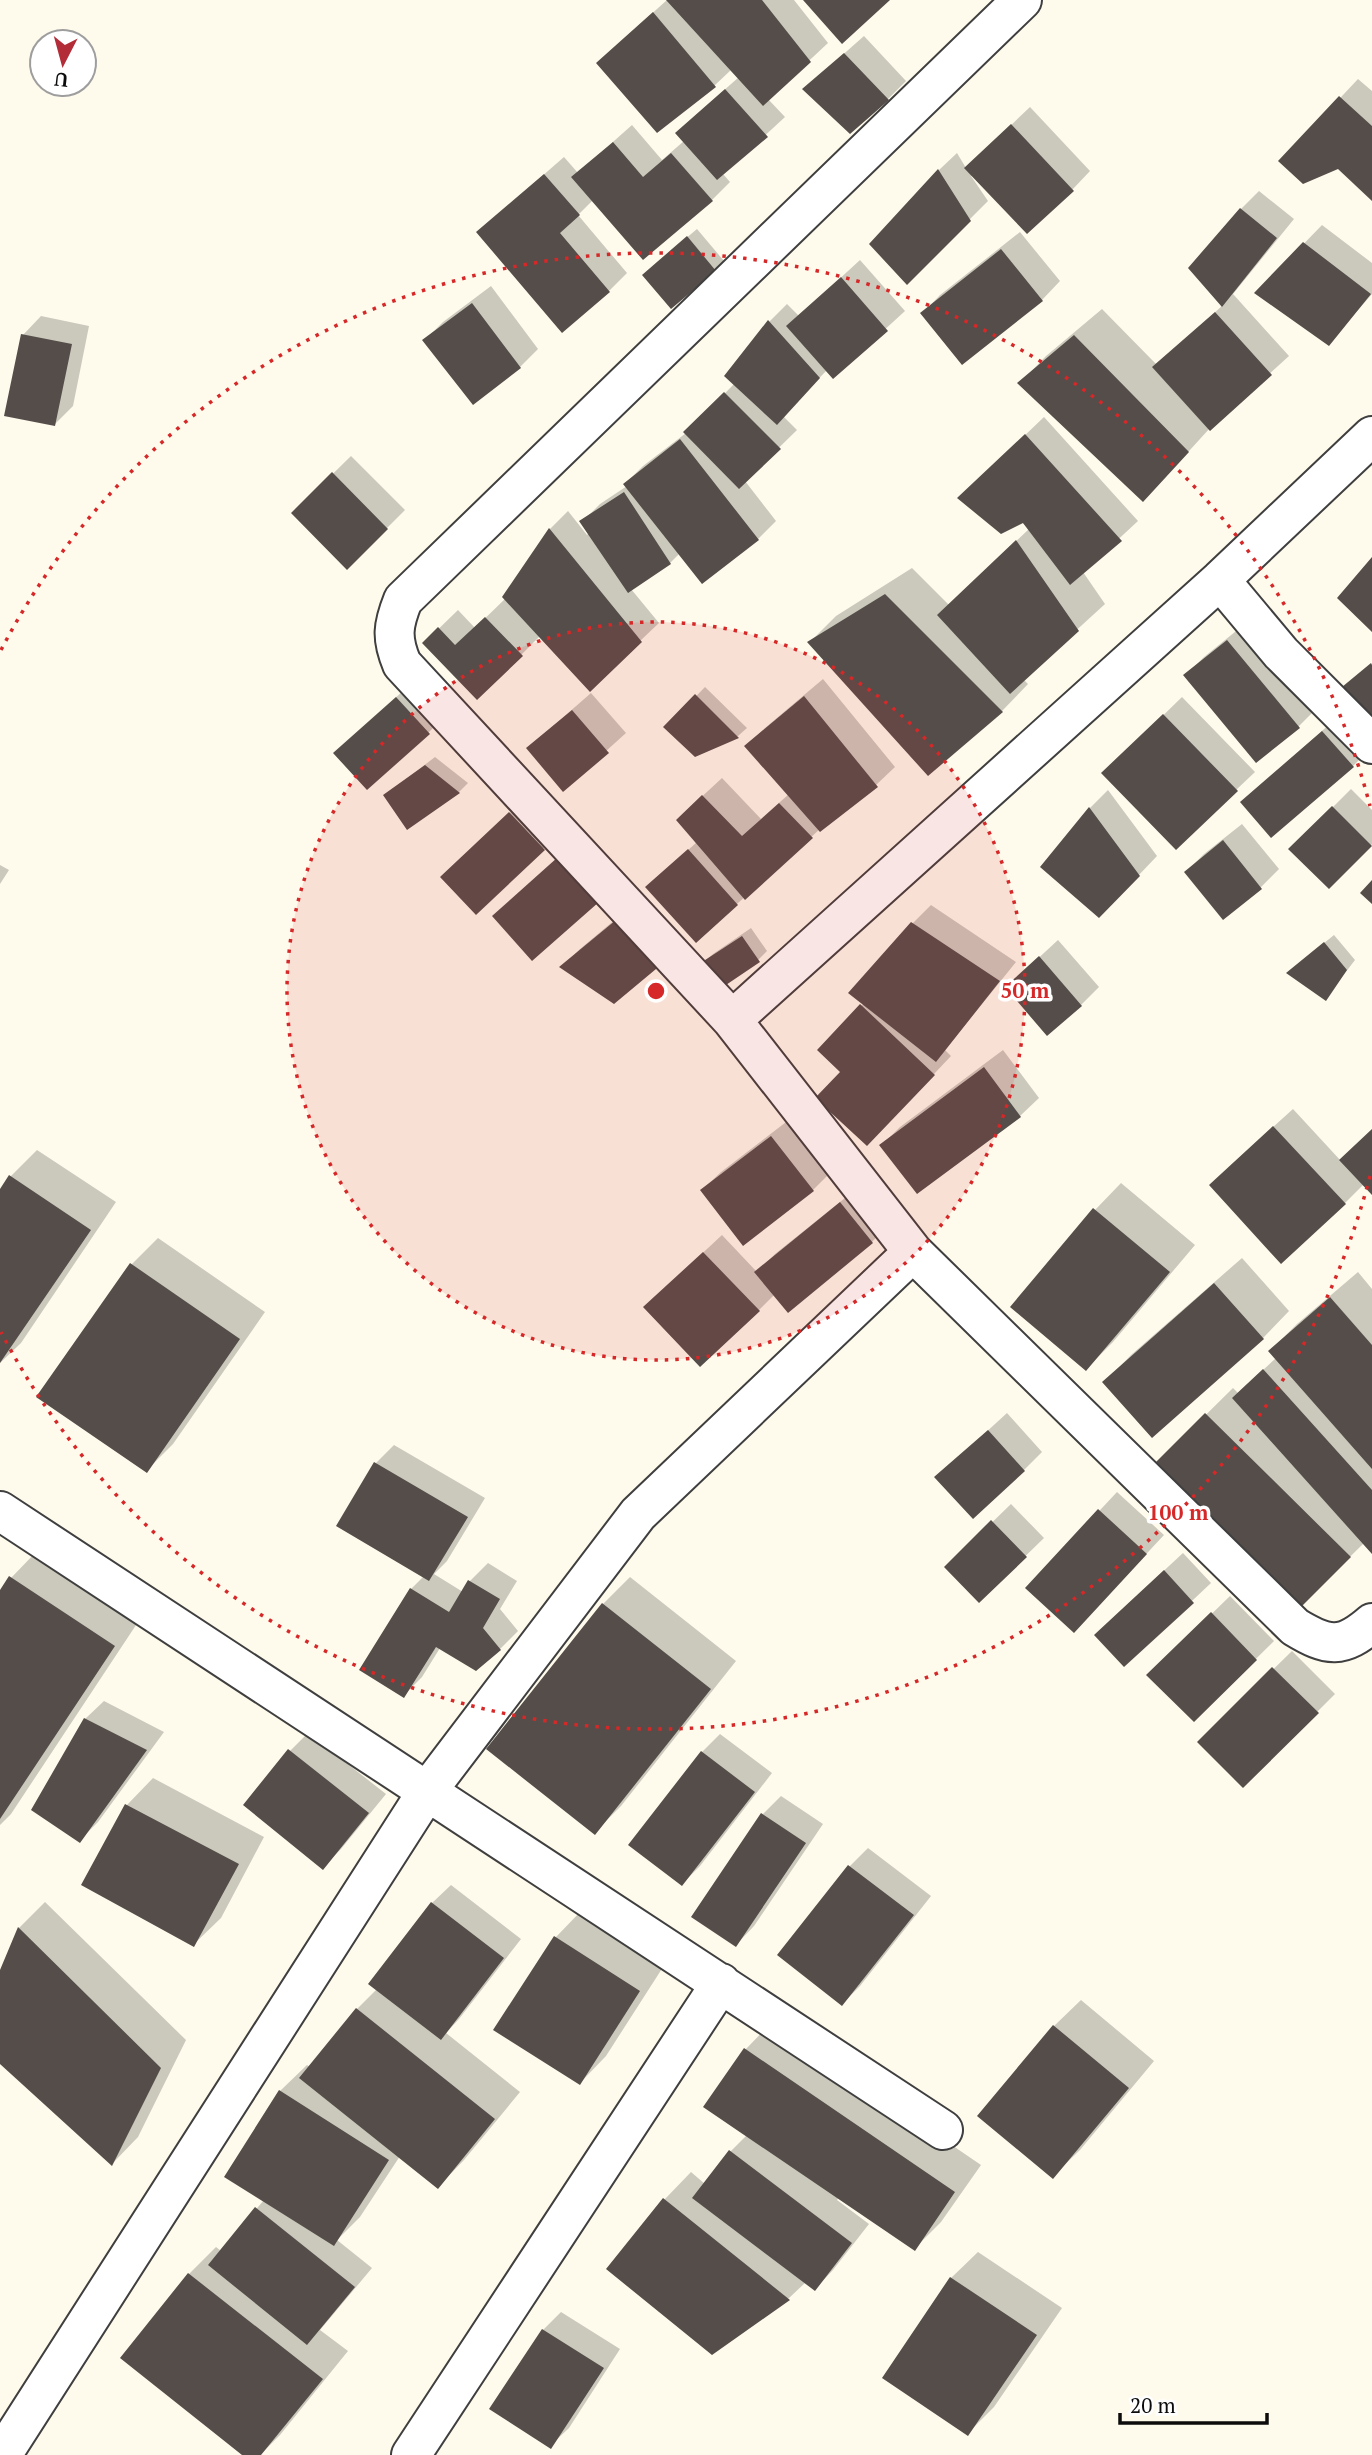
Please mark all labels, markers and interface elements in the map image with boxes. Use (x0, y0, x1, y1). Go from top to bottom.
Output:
north arrow (28, 28, 98, 98)
text: U (53, 67, 69, 94)
text: 50 m (1001, 976, 1050, 1004)
centre of rings (644, 979, 668, 1003)
text: 100 m (1148, 1498, 1209, 1526)
scale bar (1120, 2382, 1267, 2426)
text: 20 m (1130, 2391, 1176, 2419)

